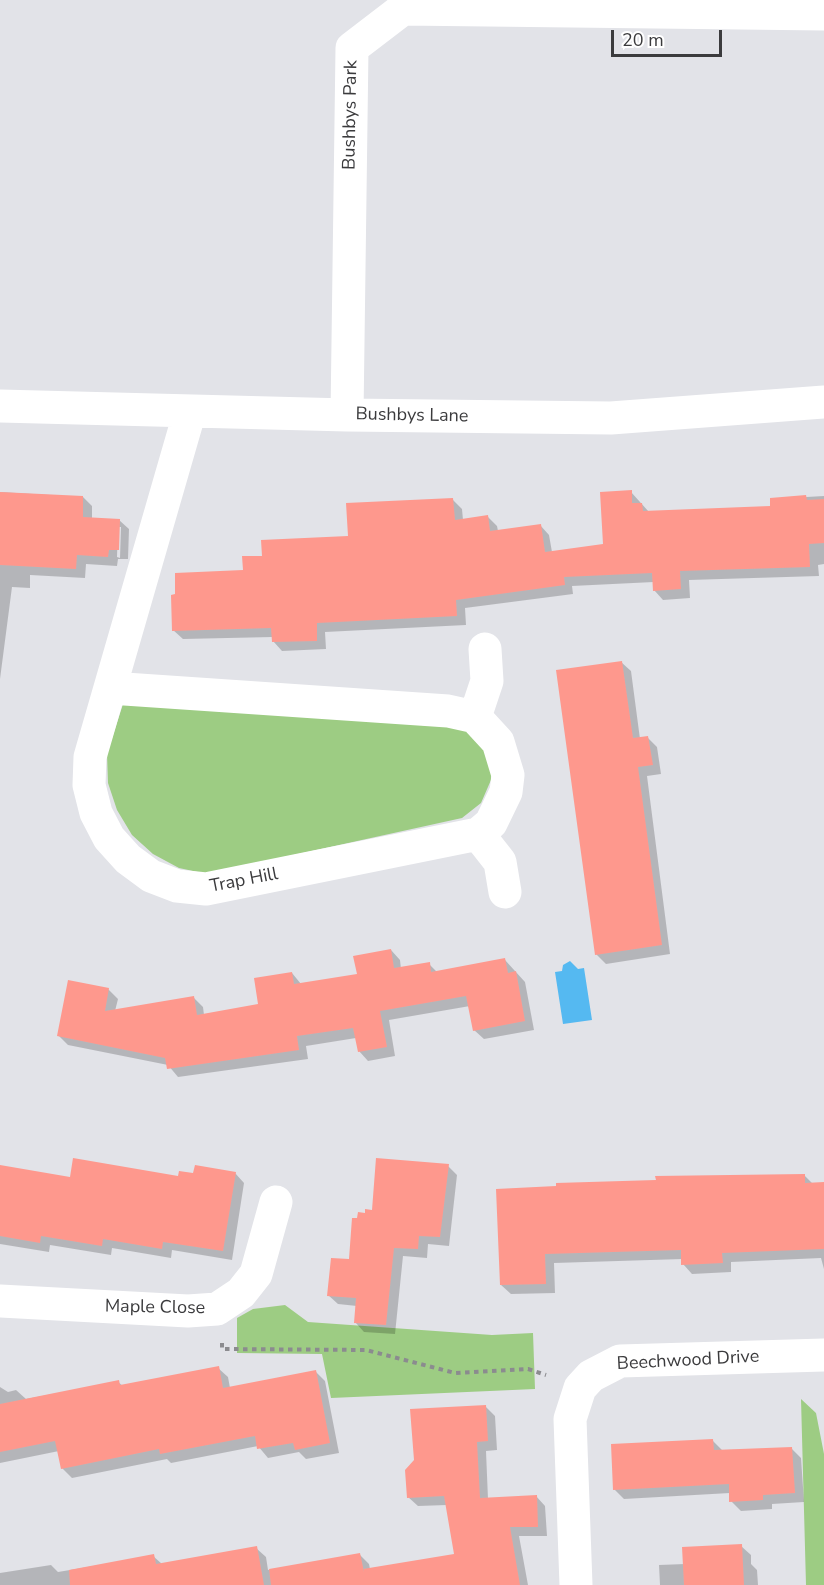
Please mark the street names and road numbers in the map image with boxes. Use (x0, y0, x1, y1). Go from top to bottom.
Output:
street label: Bushbys Park (339, 60, 363, 170)
street label: Bushbys Lane (355, 404, 469, 428)
street label: Trap Hill (208, 864, 280, 898)
street label: Maple Close (105, 1296, 205, 1320)
street label: Beechwood Drive (616, 1346, 760, 1376)

